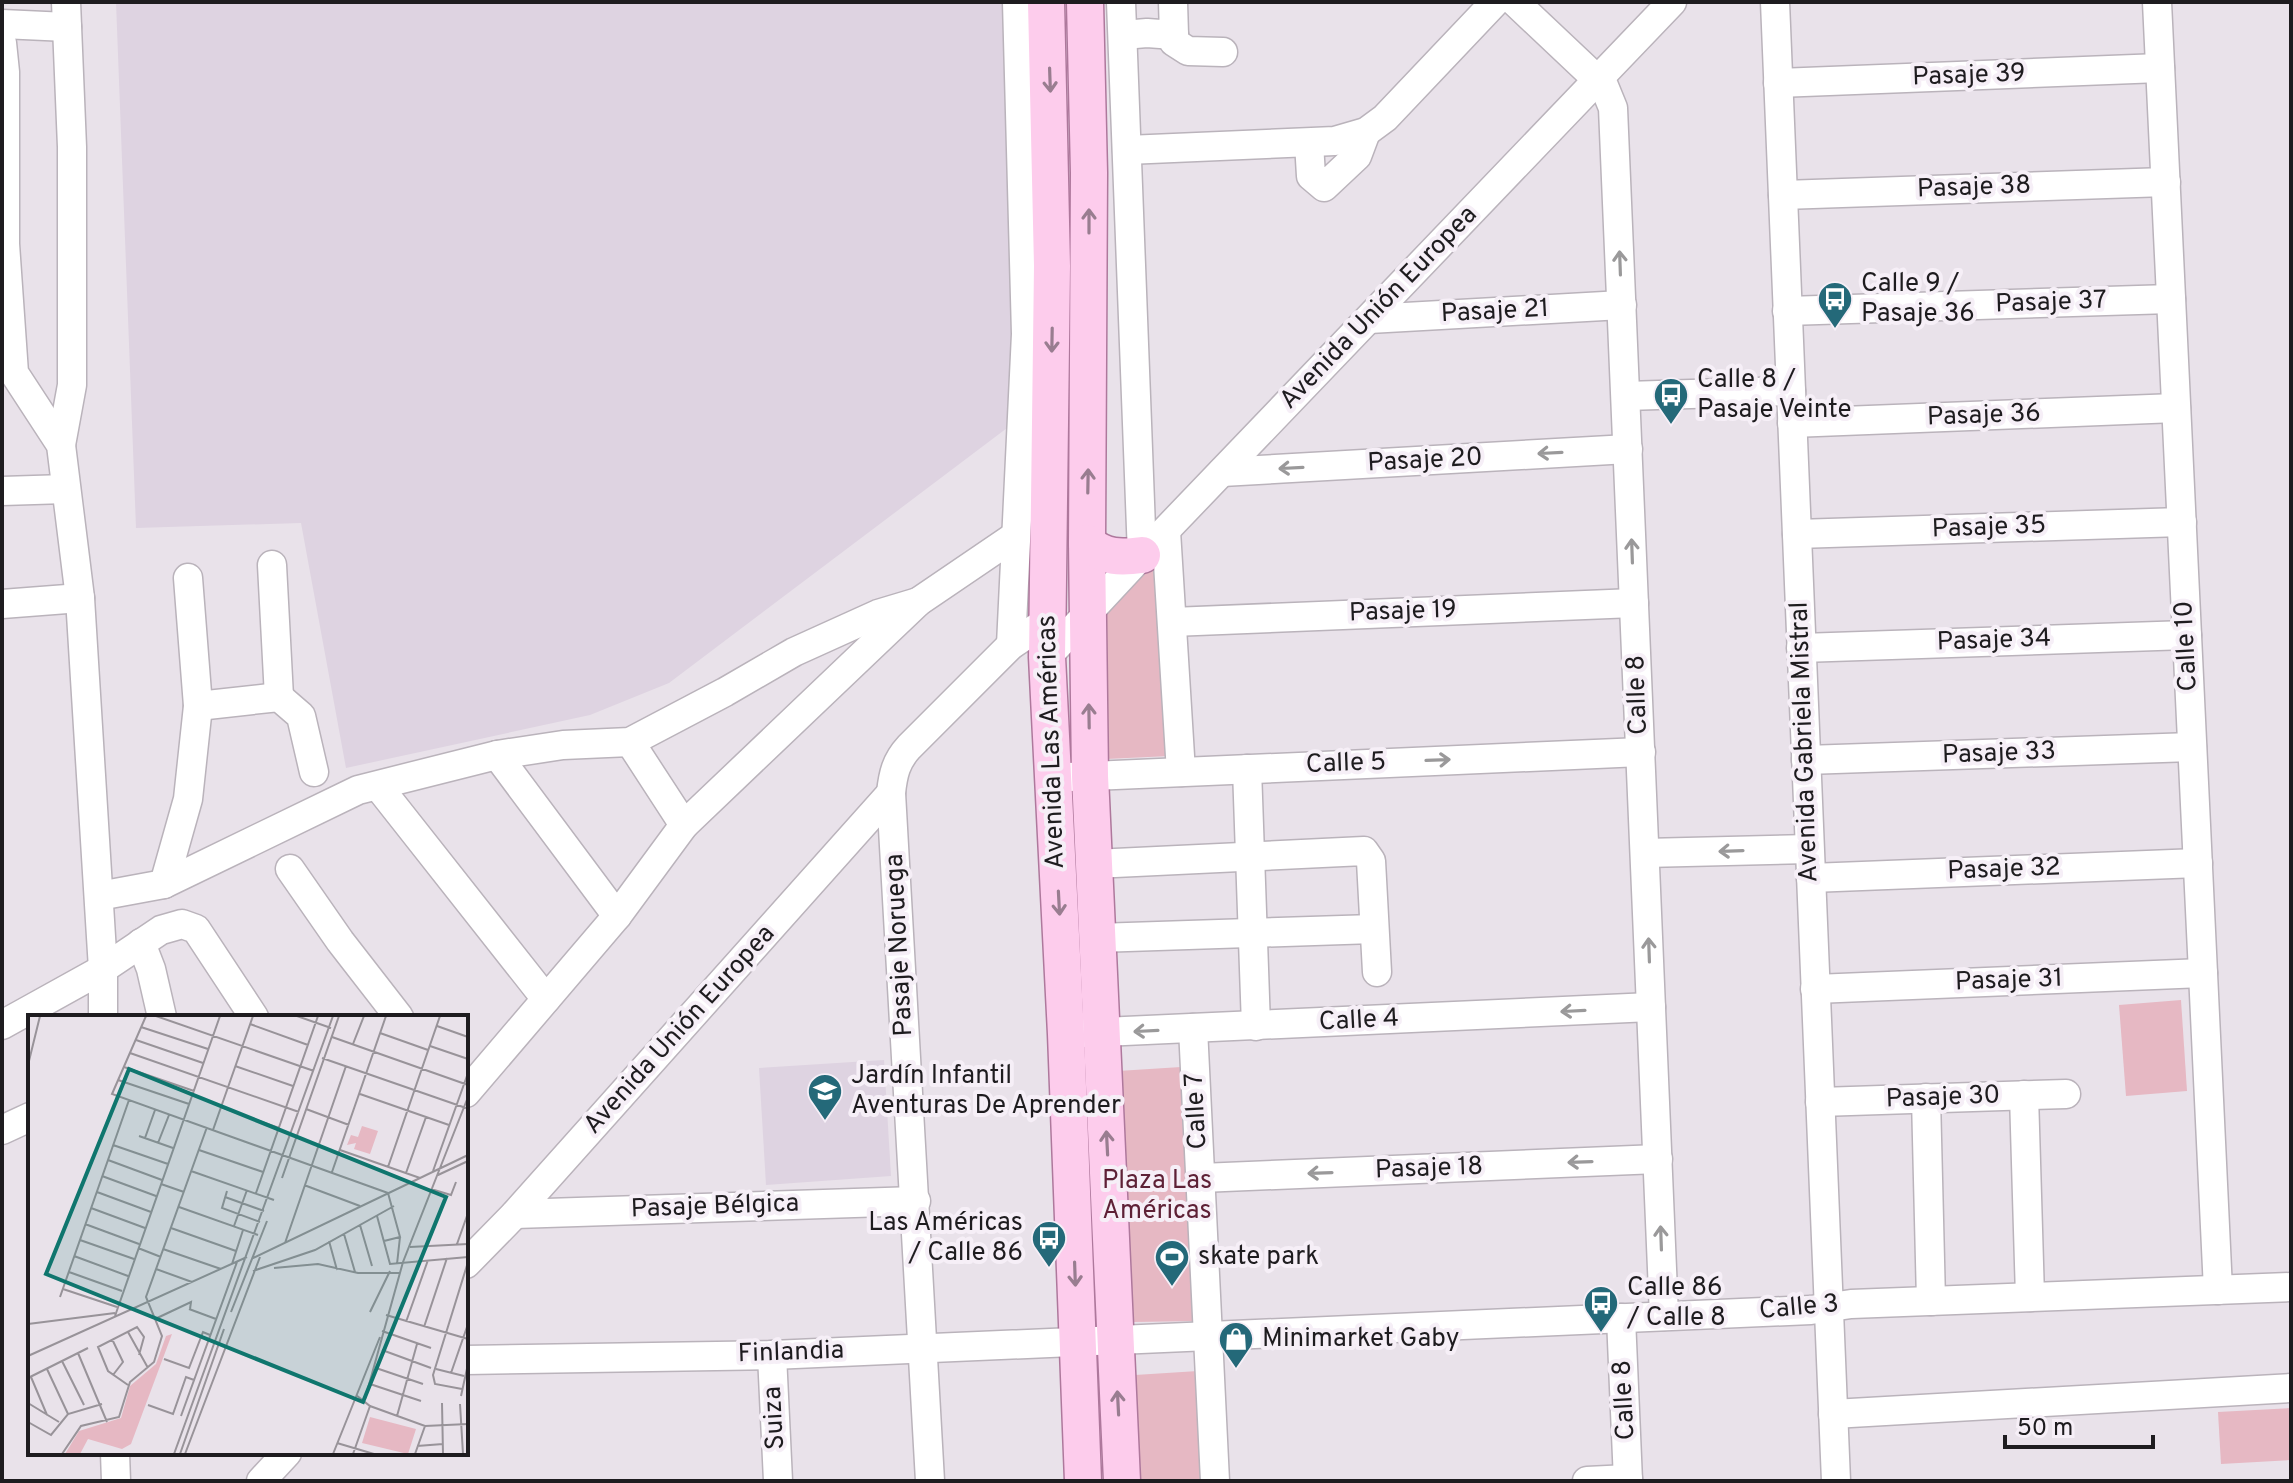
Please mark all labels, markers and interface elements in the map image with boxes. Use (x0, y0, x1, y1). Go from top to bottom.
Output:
street label: Pasaje 39 (1912, 58, 2026, 94)
one-way arrow (1042, 66, 1057, 93)
street label: Pasaje 38 (1916, 170, 2032, 206)
street label: Avenida Unión Europea (1273, 199, 1485, 417)
one-way arrow (1081, 208, 1097, 235)
one-way arrow (1612, 250, 1627, 277)
place label: Calle 9 / Pasaje 36 (1861, 268, 1975, 331)
bus stop icon: Calle 9 / Pasaje 36 (1816, 280, 1854, 330)
street label: Pasaje 37 (1995, 285, 2107, 321)
street label: Pasaje 21 (1440, 293, 1550, 331)
one-way arrow (1044, 326, 1059, 353)
place label: Calle 8 / Pasaje Veinte (1697, 364, 1851, 427)
bus stop icon: Calle 8 / Pasaje Veinte (1652, 376, 1690, 426)
street label: Pasaje 36 (1927, 398, 2041, 434)
street label: Pasaje 20 (1367, 442, 1483, 480)
one-way arrow (1537, 446, 1564, 461)
one-way arrow (1278, 461, 1305, 476)
one-way arrow (1080, 468, 1096, 495)
street label: Pasaje 35 (1931, 510, 2047, 546)
one-way arrow (1625, 538, 1640, 565)
street label: Pasaje 19 (1349, 594, 1457, 630)
street label: Calle 10 (2168, 600, 2206, 692)
street label: Avenida Gabriela Mistral (1784, 601, 1826, 883)
street label: Avenida Las Américas (1031, 614, 1073, 870)
street label: Pasaje 34 (1936, 623, 2052, 659)
street label: Calle 8 (1620, 654, 1656, 736)
one-way arrow (1081, 703, 1097, 730)
street label: Pasaje 33 (1941, 736, 2057, 772)
street label: Calle 5 (1305, 746, 1387, 782)
one-way arrow (1424, 753, 1451, 768)
one-way arrow (1718, 843, 1745, 859)
street label: Pasaje 32 (1947, 852, 2061, 888)
street label: Pasaje Noruega (879, 853, 921, 1037)
one-way arrow (1052, 889, 1067, 916)
street label: Avenida Unión Europea (577, 918, 783, 1142)
one-way arrow (1641, 937, 1656, 964)
street label: Pasaje 31 (1954, 963, 2064, 999)
street label: Calle 4 (1318, 1002, 1400, 1040)
one-way arrow (1560, 1004, 1587, 1019)
inset map (28, 1015, 468, 1455)
one-way arrow (1133, 1023, 1160, 1038)
place label: Jardín Infantil Aventuras De Aprender (851, 1060, 1121, 1123)
school or university icon: Jardín Infantil Aventuras De Aprender (806, 1072, 844, 1122)
street label: Calle 7 (1179, 1072, 1215, 1150)
street label: Pasaje 30 (1885, 1080, 2001, 1116)
one-way arrow (1099, 1130, 1114, 1157)
street label: Pasaje 18 (1374, 1151, 1484, 1187)
one-way arrow (1567, 1155, 1594, 1170)
park label: Plaza Las Américas (1102, 1165, 1212, 1228)
one-way arrow (1307, 1166, 1334, 1181)
street label: Pasaje Bélgica (630, 1188, 800, 1226)
place label: Las Américas / Calle 86 (868, 1207, 1023, 1270)
bus stop icon: Las Américas / Calle 86 (1030, 1219, 1068, 1269)
one-way arrow (1653, 1225, 1668, 1252)
sports icon: skate park (1153, 1238, 1191, 1288)
place label: skate park (1198, 1241, 1319, 1274)
one-way arrow (1067, 1260, 1082, 1287)
place label: Calle 86 / Calle 8 (1626, 1272, 1726, 1335)
bus stop icon: Calle 86 / Calle 8 (1582, 1284, 1620, 1334)
street label: Calle 3 (1758, 1288, 1840, 1328)
shop icon: Minimarket Gaby (1217, 1320, 1255, 1370)
place label: Minimarket Gaby (1262, 1323, 1459, 1356)
street label: Finlandia (737, 1335, 845, 1371)
street label: Calle 8 (1606, 1359, 1644, 1441)
street label: Suiza (757, 1385, 793, 1451)
one-way arrow (1110, 1390, 1125, 1417)
scale bar (2005, 1399, 2153, 1449)
text: 50 m (2017, 1414, 2073, 1444)

